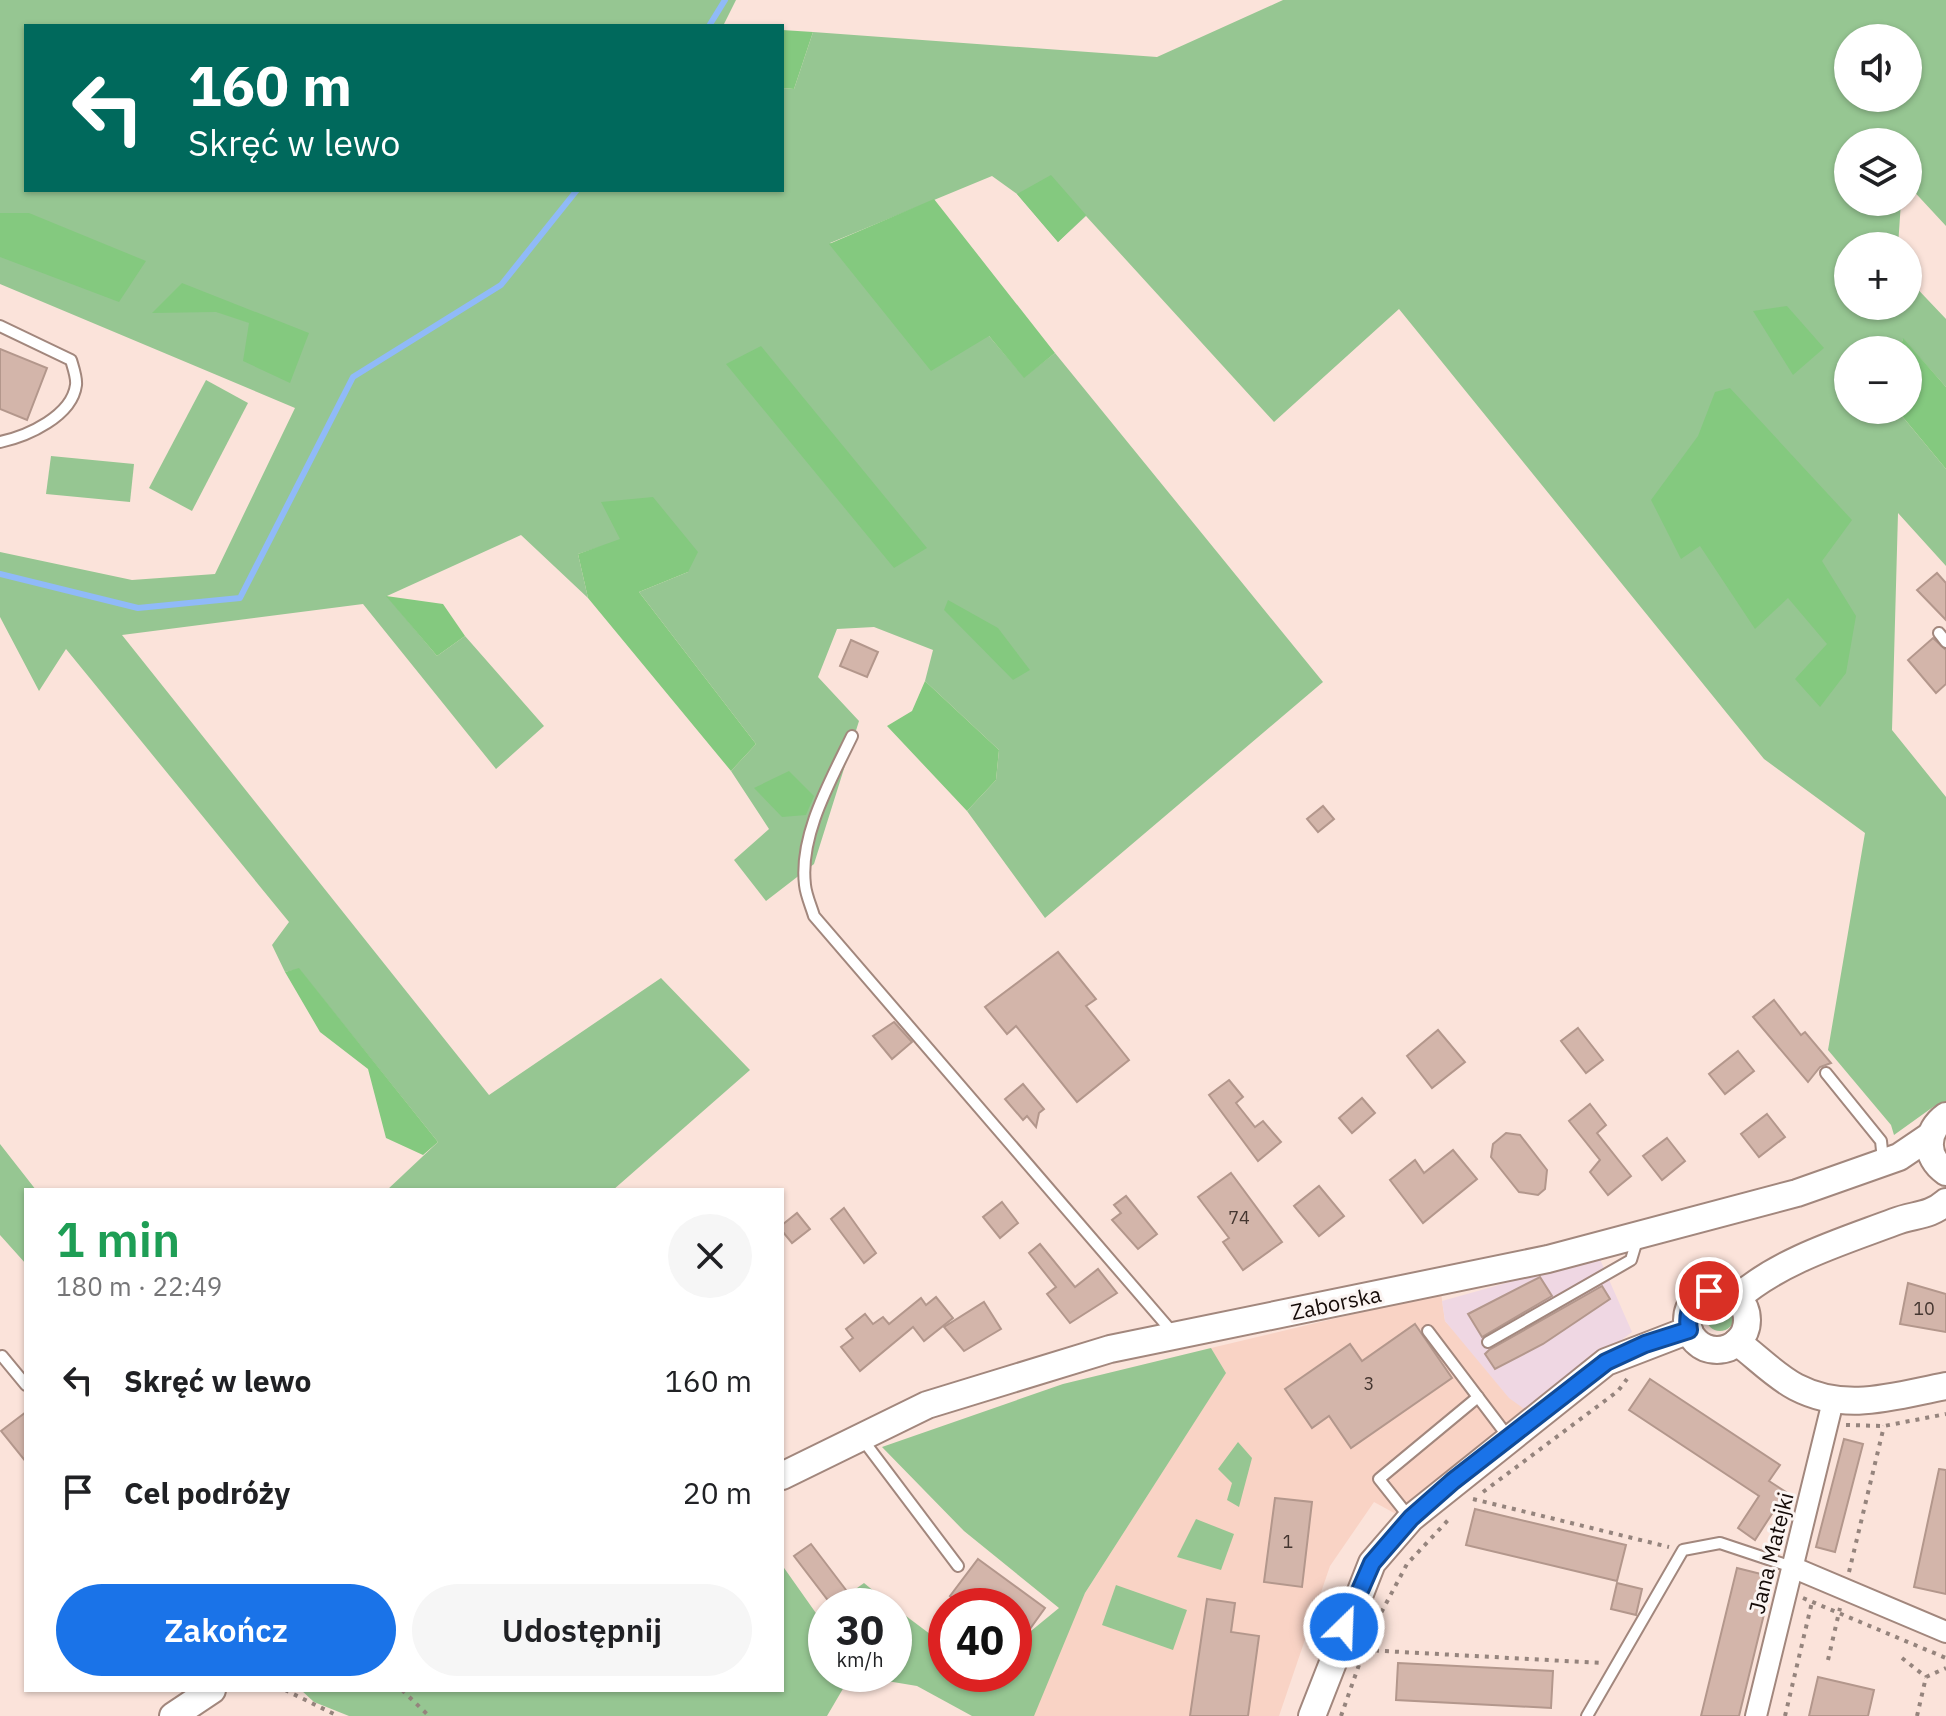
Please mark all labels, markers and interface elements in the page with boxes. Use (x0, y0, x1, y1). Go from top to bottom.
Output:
map controls (1834, 24, 1922, 424)
button: sound (1834, 24, 1922, 112)
text: 160 m (188, 49, 352, 121)
icon: left (56, 56, 160, 160)
text: Skręć w lewo (188, 119, 400, 166)
button: layers (1834, 128, 1922, 216)
button: + (1834, 232, 1922, 320)
button: − (1834, 336, 1922, 424)
house number: 74 (1228, 1206, 1250, 1229)
text: 1 min (56, 1208, 180, 1270)
button: close (668, 1214, 752, 1298)
pin (1675, 1257, 1743, 1325)
text: 180 m · 22:49 (56, 1269, 222, 1303)
icon: arrive (1687, 1269, 1731, 1313)
street label: Zaborska (1288, 1279, 1384, 1326)
house number: 10 (1913, 1297, 1935, 1320)
icon: left (56, 1358, 100, 1402)
text: Skręć w lewo (124, 1361, 311, 1400)
text: 160 m (665, 1361, 752, 1400)
house number: 3 (1364, 1372, 1374, 1395)
icon: arrive (56, 1470, 100, 1514)
text: Cel podróży (124, 1473, 290, 1512)
text: 20 m (683, 1473, 752, 1512)
street label: Jana Matejki (1741, 1489, 1800, 1617)
house number: 1 (1283, 1530, 1293, 1553)
button: Zakończ (56, 1584, 396, 1676)
button: Udostępnij (412, 1584, 752, 1676)
position arrow (1302, 1585, 1386, 1669)
speed limit sign: 40 (928, 1588, 1032, 1692)
text: 30 (836, 1604, 884, 1656)
text: km/h (836, 1646, 884, 1673)

